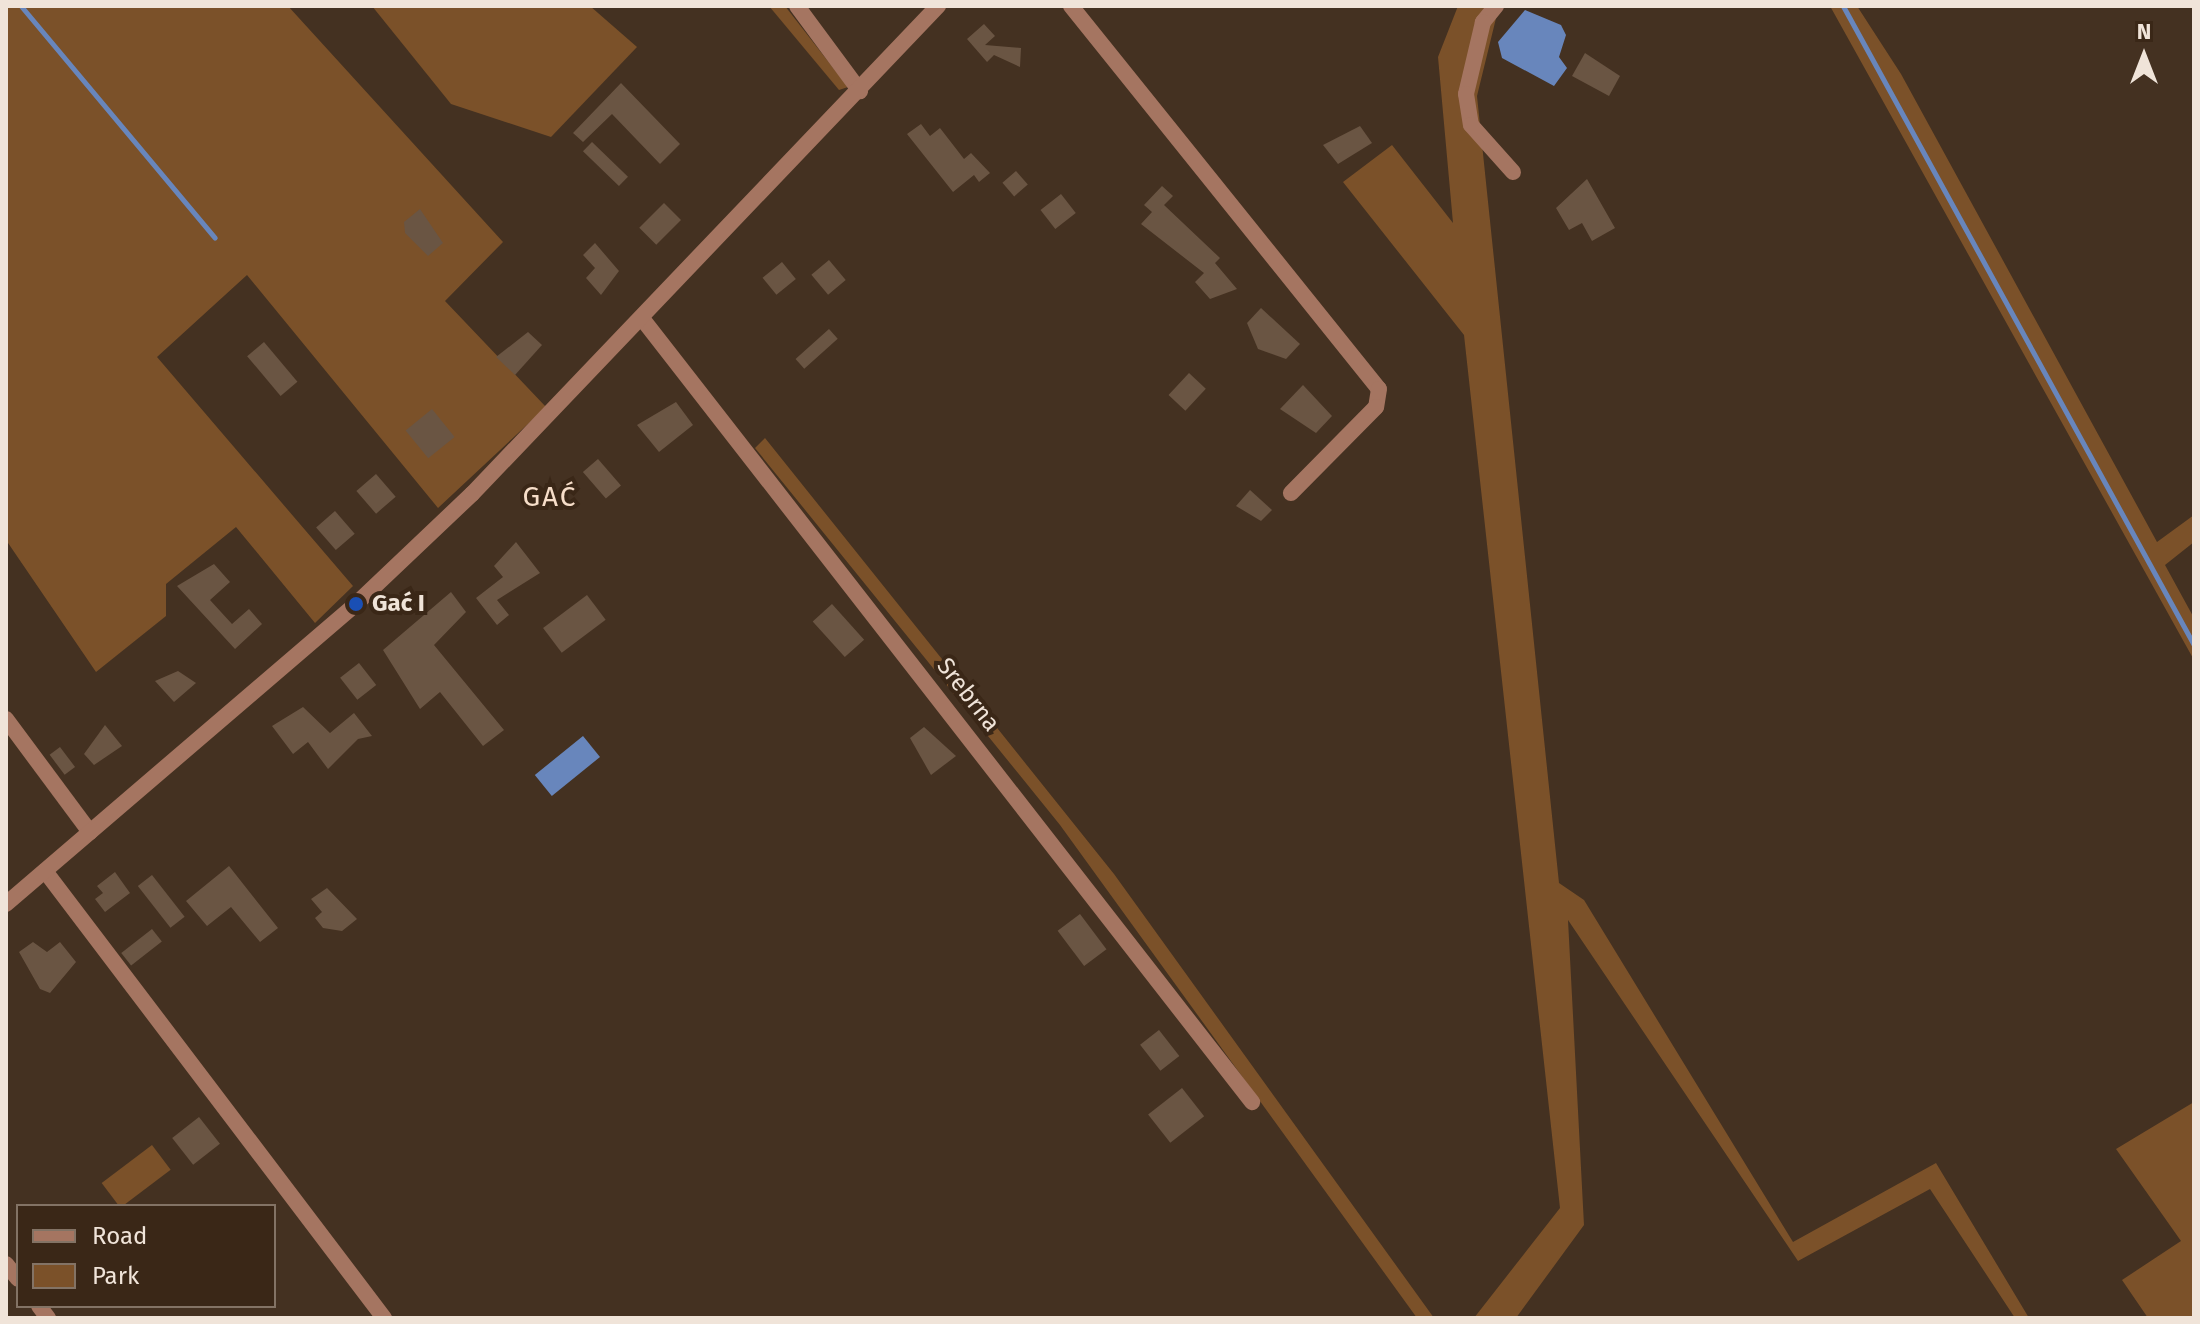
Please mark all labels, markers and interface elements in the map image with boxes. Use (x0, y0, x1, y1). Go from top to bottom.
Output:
north arrow (2104, 16, 2184, 96)
text: N (2137, 18, 2151, 45)
district label: GAĆ (522, 480, 578, 514)
place label: Gać I (372, 590, 425, 618)
marker: Gać I (347, 595, 365, 613)
street label: Srebrna (930, 653, 1006, 737)
legend (16, 1204, 276, 1308)
text: Road (92, 1222, 147, 1250)
text: Park (92, 1262, 139, 1290)

